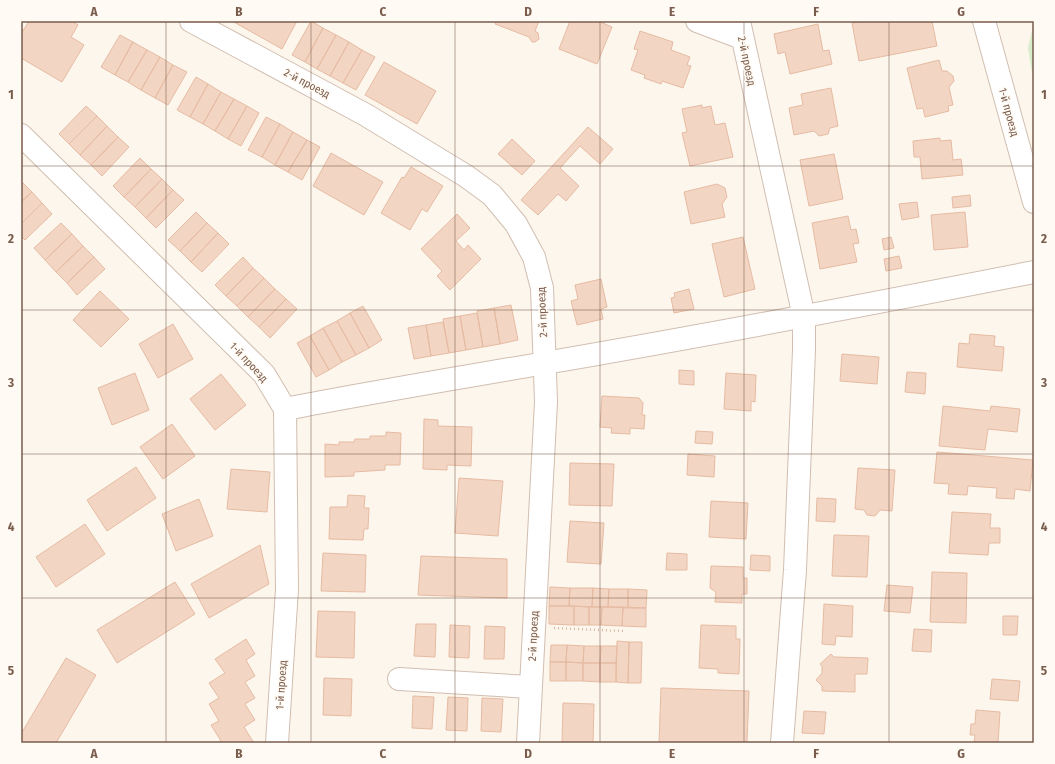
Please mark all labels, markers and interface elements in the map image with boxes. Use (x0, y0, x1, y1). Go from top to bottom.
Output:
text: A (89, 4, 98, 19)
text: B (235, 4, 243, 19)
text: C (380, 4, 387, 19)
text: D (524, 4, 532, 19)
text: E (669, 4, 675, 19)
text: F (813, 4, 819, 19)
text: G (957, 4, 965, 19)
street label: 2-й проезд (735, 35, 758, 88)
street label: 2-й проезд (281, 66, 332, 101)
street label: 1-й проезд (996, 86, 1021, 138)
text: 1 (8, 87, 14, 102)
text: 1 (1041, 87, 1047, 102)
text: 2 (7, 231, 14, 246)
text: 2 (1040, 231, 1047, 246)
street label: 2-й проезд (535, 286, 550, 337)
street label: 1-й проезд (227, 340, 271, 385)
text: 3 (7, 375, 14, 390)
text: 3 (1040, 375, 1047, 390)
text: 4 (8, 519, 15, 534)
text: 4 (1041, 519, 1048, 534)
street label: 2-й проезд (526, 610, 541, 662)
street label: 1-й проезд (273, 659, 290, 710)
text: 5 (8, 663, 14, 678)
text: 5 (1041, 663, 1047, 678)
text: A (89, 746, 98, 761)
text: B (235, 746, 243, 761)
text: C (380, 746, 387, 761)
text: D (524, 746, 532, 761)
text: E (669, 746, 675, 761)
text: F (813, 746, 819, 761)
text: G (957, 746, 965, 761)

